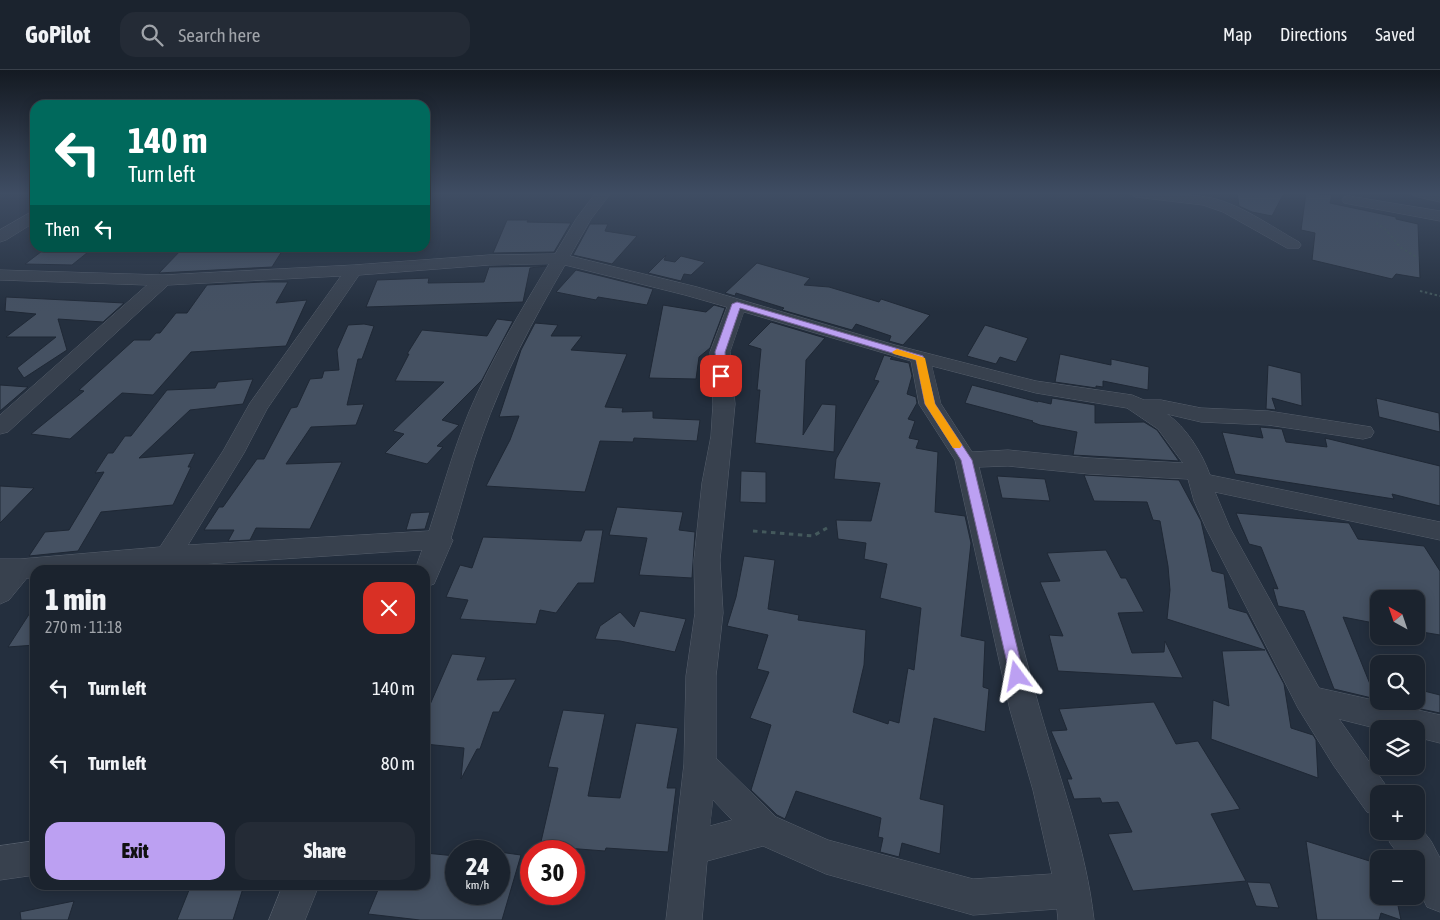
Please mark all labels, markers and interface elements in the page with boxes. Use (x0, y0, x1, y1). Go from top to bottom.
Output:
search box (120, 12, 470, 57)
text: GoPilot (25, 21, 90, 48)
icon: search (138, 21, 166, 49)
text: Search here (178, 24, 260, 46)
text: Map (1223, 24, 1252, 45)
text: Directions (1280, 24, 1347, 45)
text: Saved (1375, 24, 1415, 45)
icon: left (45, 120, 110, 185)
text: 140 m (128, 120, 207, 160)
text: Turn left (128, 161, 195, 187)
icon: left (90, 215, 118, 243)
text: Then (45, 218, 80, 240)
pin (700, 355, 742, 397)
icon: arrive (707, 362, 735, 390)
text: 1 min (45, 582, 106, 616)
button: close (363, 582, 415, 634)
north arrow (1370, 590, 1425, 645)
map controls (1370, 590, 1425, 905)
text: 270 m · 11:18 (45, 618, 122, 636)
position arrow (990, 649, 1042, 701)
button: search (1370, 655, 1425, 710)
icon: left (45, 674, 73, 702)
text: Turn left (88, 677, 146, 699)
text: 140 m (372, 677, 415, 699)
button: layers (1370, 720, 1425, 775)
icon: left (45, 749, 73, 777)
text: Turn left (88, 752, 146, 774)
text: 80 m (381, 752, 415, 774)
button: + (1370, 785, 1425, 840)
button: Exit (45, 822, 225, 880)
button: Share (235, 822, 415, 880)
speed limit sign: 30 (520, 840, 585, 905)
button: − (1370, 850, 1425, 905)
text: 24 (466, 852, 489, 880)
text: km/h (466, 878, 489, 892)

